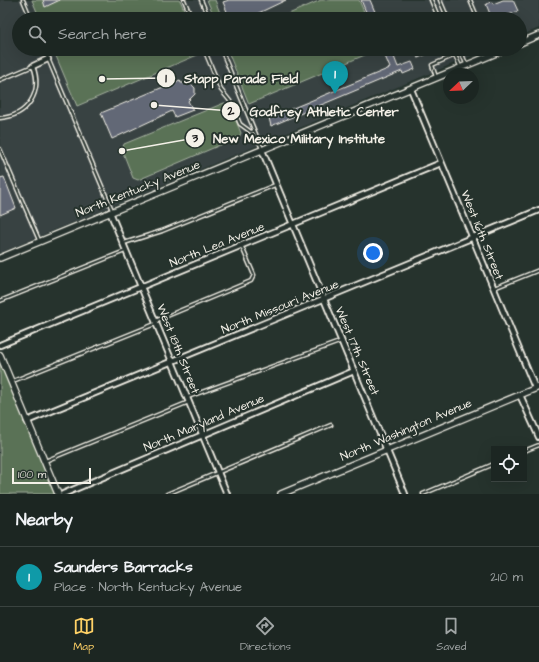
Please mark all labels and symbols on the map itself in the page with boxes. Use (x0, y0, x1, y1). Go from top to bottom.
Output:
pin: 1 (322, 61, 348, 94)
callout: Stapp Parade Field (156, 66, 306, 91)
north arrow (443, 68, 479, 104)
text: 1 (165, 70, 167, 87)
text: Stapp Parade Field (183, 70, 298, 89)
callout: Godfrey Athletic Center (221, 99, 406, 124)
text: 2 (227, 103, 235, 120)
text: Godfrey Athletic Center (249, 103, 399, 122)
callout: New Mexico Military Institute (185, 126, 393, 151)
text: 3 (191, 130, 199, 147)
text: New Mexico Military Institute (213, 130, 385, 149)
street label: North Kentucky Avenue (73, 156, 203, 223)
street label: West 16th Street (456, 188, 508, 282)
street label: North Lea Avenue (167, 218, 268, 272)
your location (363, 243, 383, 263)
street label: North Missouri Avenue (219, 275, 342, 338)
street label: West 18th Street (152, 302, 204, 397)
street label: West 17th Street (331, 304, 383, 398)
street label: North Maryland Avenue (141, 390, 268, 457)
street label: North Washington Avenue (338, 394, 475, 466)
scale bar (12, 466, 91, 485)

